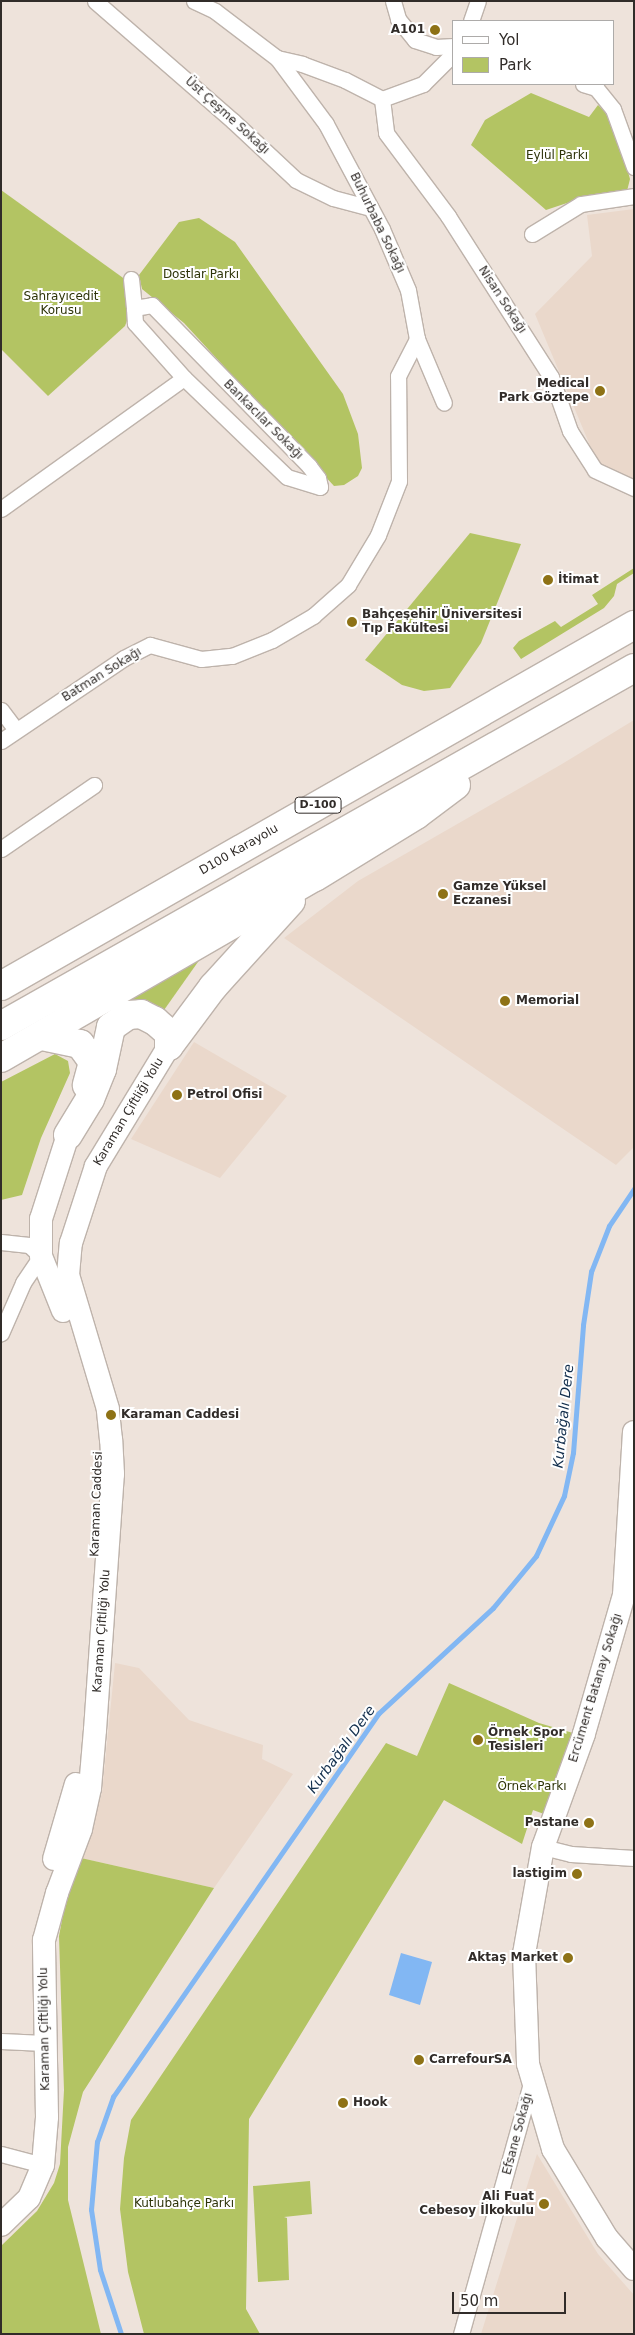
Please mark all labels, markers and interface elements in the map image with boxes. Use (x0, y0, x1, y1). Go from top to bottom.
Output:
legend (452, 20, 615, 85)
place label: A101 (391, 23, 425, 37)
marker: A101 (429, 24, 441, 36)
text: Yol (499, 31, 520, 49)
text: Park (499, 56, 531, 74)
street label: Üst Çeşme Sokağı (182, 74, 272, 158)
park label: Eylül Parkı (526, 149, 588, 163)
street label: Buhurbaba Sokağı (346, 171, 408, 275)
street label: Nisan Sokağı (475, 264, 529, 336)
park label: Dostlar Parkı (163, 268, 239, 282)
park label: Sahrayıcedit Korusu (24, 290, 98, 318)
street label: Bankacılar Sokağı (220, 377, 306, 463)
place label: Medical Park Göztepe (499, 377, 589, 405)
marker: Medical Park Göztepe (593, 384, 607, 398)
place label: İtimat (558, 573, 599, 587)
marker: İtimat (542, 574, 554, 586)
place label: Bahçeşehir Üniversitesi Tıp Fakültesi (362, 608, 522, 636)
marker: Bahçeşehir Üniversitesi Tıp Fakültesi (346, 616, 358, 628)
street label: Batman Sokağı (60, 645, 144, 705)
road number: D-100 (294, 796, 342, 814)
street label: D100 Karayolu (197, 822, 281, 878)
place label: Gamze Yüksel Eczanesi (453, 880, 546, 908)
marker: Gamze Yüksel Eczanesi (437, 888, 449, 900)
marker: Memorial (498, 994, 512, 1008)
place label: Memorial (516, 994, 579, 1008)
street label: Karaman Çiftliği Yolu (91, 1055, 167, 1169)
place label: Petrol Ofisi (187, 1088, 262, 1102)
marker: Petrol Ofisi (171, 1089, 183, 1101)
water label: Kurbağalı Dere (549, 1363, 577, 1469)
place label: Karaman Caddesi̇ (121, 1408, 239, 1422)
marker: Karaman Caddesi̇ (105, 1409, 117, 1421)
street label: Karaman Caddesi (88, 1451, 106, 1557)
street label: Karaman Çiftliği Yolu (91, 1569, 113, 1693)
street label: Ercüment Batanay Sokağı (566, 1612, 626, 1764)
water label: Kurbağalı Dere (304, 1702, 378, 1796)
place label: Örnek Spor Tesisleri (488, 1726, 564, 1754)
marker: Örnek Spor Tesisleri (472, 1734, 484, 1746)
park label: Örnek Parkı (497, 1780, 567, 1794)
place label: Pastane (525, 1816, 579, 1830)
marker: Pastane (583, 1817, 595, 1829)
place label: lastigim (513, 1867, 567, 1881)
marker: lastigim (571, 1868, 583, 1880)
place label: Aktaş Market (468, 1951, 558, 1965)
marker: Aktaş Market (562, 1952, 574, 1964)
street label: Karaman Çiftliği Yolu (37, 1967, 53, 2091)
place label: CarrefourSA (429, 2053, 512, 2067)
marker: CarrefourSA (413, 2054, 425, 2066)
street label: Efsane Sokağı (500, 2091, 536, 2177)
place label: Hook (353, 2096, 388, 2110)
marker: Hook (337, 2097, 349, 2109)
place label: Ali Fuat Cebesoy İlkokulu (419, 2190, 534, 2218)
park label: Kutlubahçe Parkı (134, 2197, 234, 2211)
marker: Ali Fuat Cebesoy İlkokulu (538, 2198, 550, 2210)
scale bar (455, 2282, 569, 2314)
text: 50 m (460, 2292, 498, 2310)

